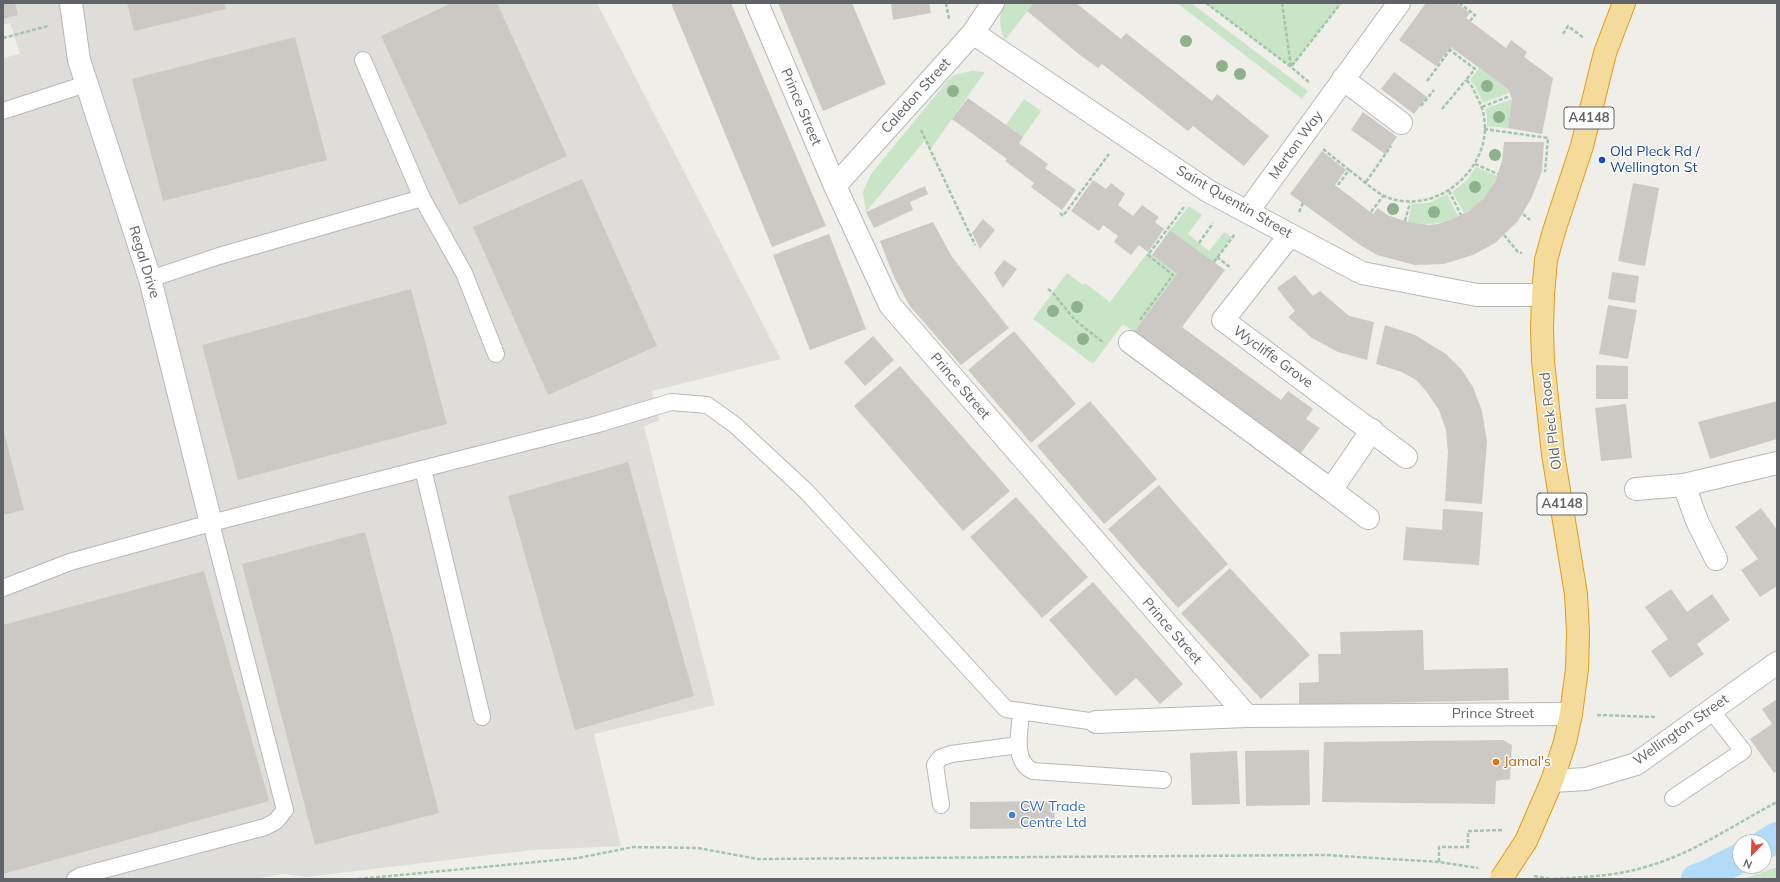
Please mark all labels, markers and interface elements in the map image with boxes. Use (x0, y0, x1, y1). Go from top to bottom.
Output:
street label: Caledon Street (878, 55, 954, 137)
street label: Prince Street (777, 66, 825, 148)
road number: A4148 (1564, 107, 1614, 129)
street label: Merton Way (1266, 108, 1326, 182)
place label: Old Pleck Rd / Wellington St (1610, 144, 1700, 176)
marker: Old Pleck Rd / Wellington St (1597, 155, 1607, 165)
street label: Saint Quentin Street (1173, 162, 1295, 242)
street label: Regal Drive (125, 224, 163, 300)
street label: Wycliffe Grove (1230, 322, 1316, 392)
street label: Prince Street (927, 349, 993, 423)
street label: Old Pleck Road (1537, 371, 1565, 471)
road number: A4148 (1537, 493, 1587, 515)
street label: Prince Street (1139, 594, 1205, 668)
street label: Wellington Street (1630, 691, 1732, 769)
street label: Prince Street (1452, 706, 1534, 722)
place label: Jamal's (1504, 754, 1551, 770)
marker: Jamal's (1491, 757, 1501, 767)
place label: CW Trade Centre Ltd (1020, 799, 1087, 832)
marker: CW Trade Centre Ltd (1007, 810, 1017, 820)
north arrow (1732, 834, 1772, 874)
text: N (1741, 856, 1754, 872)

